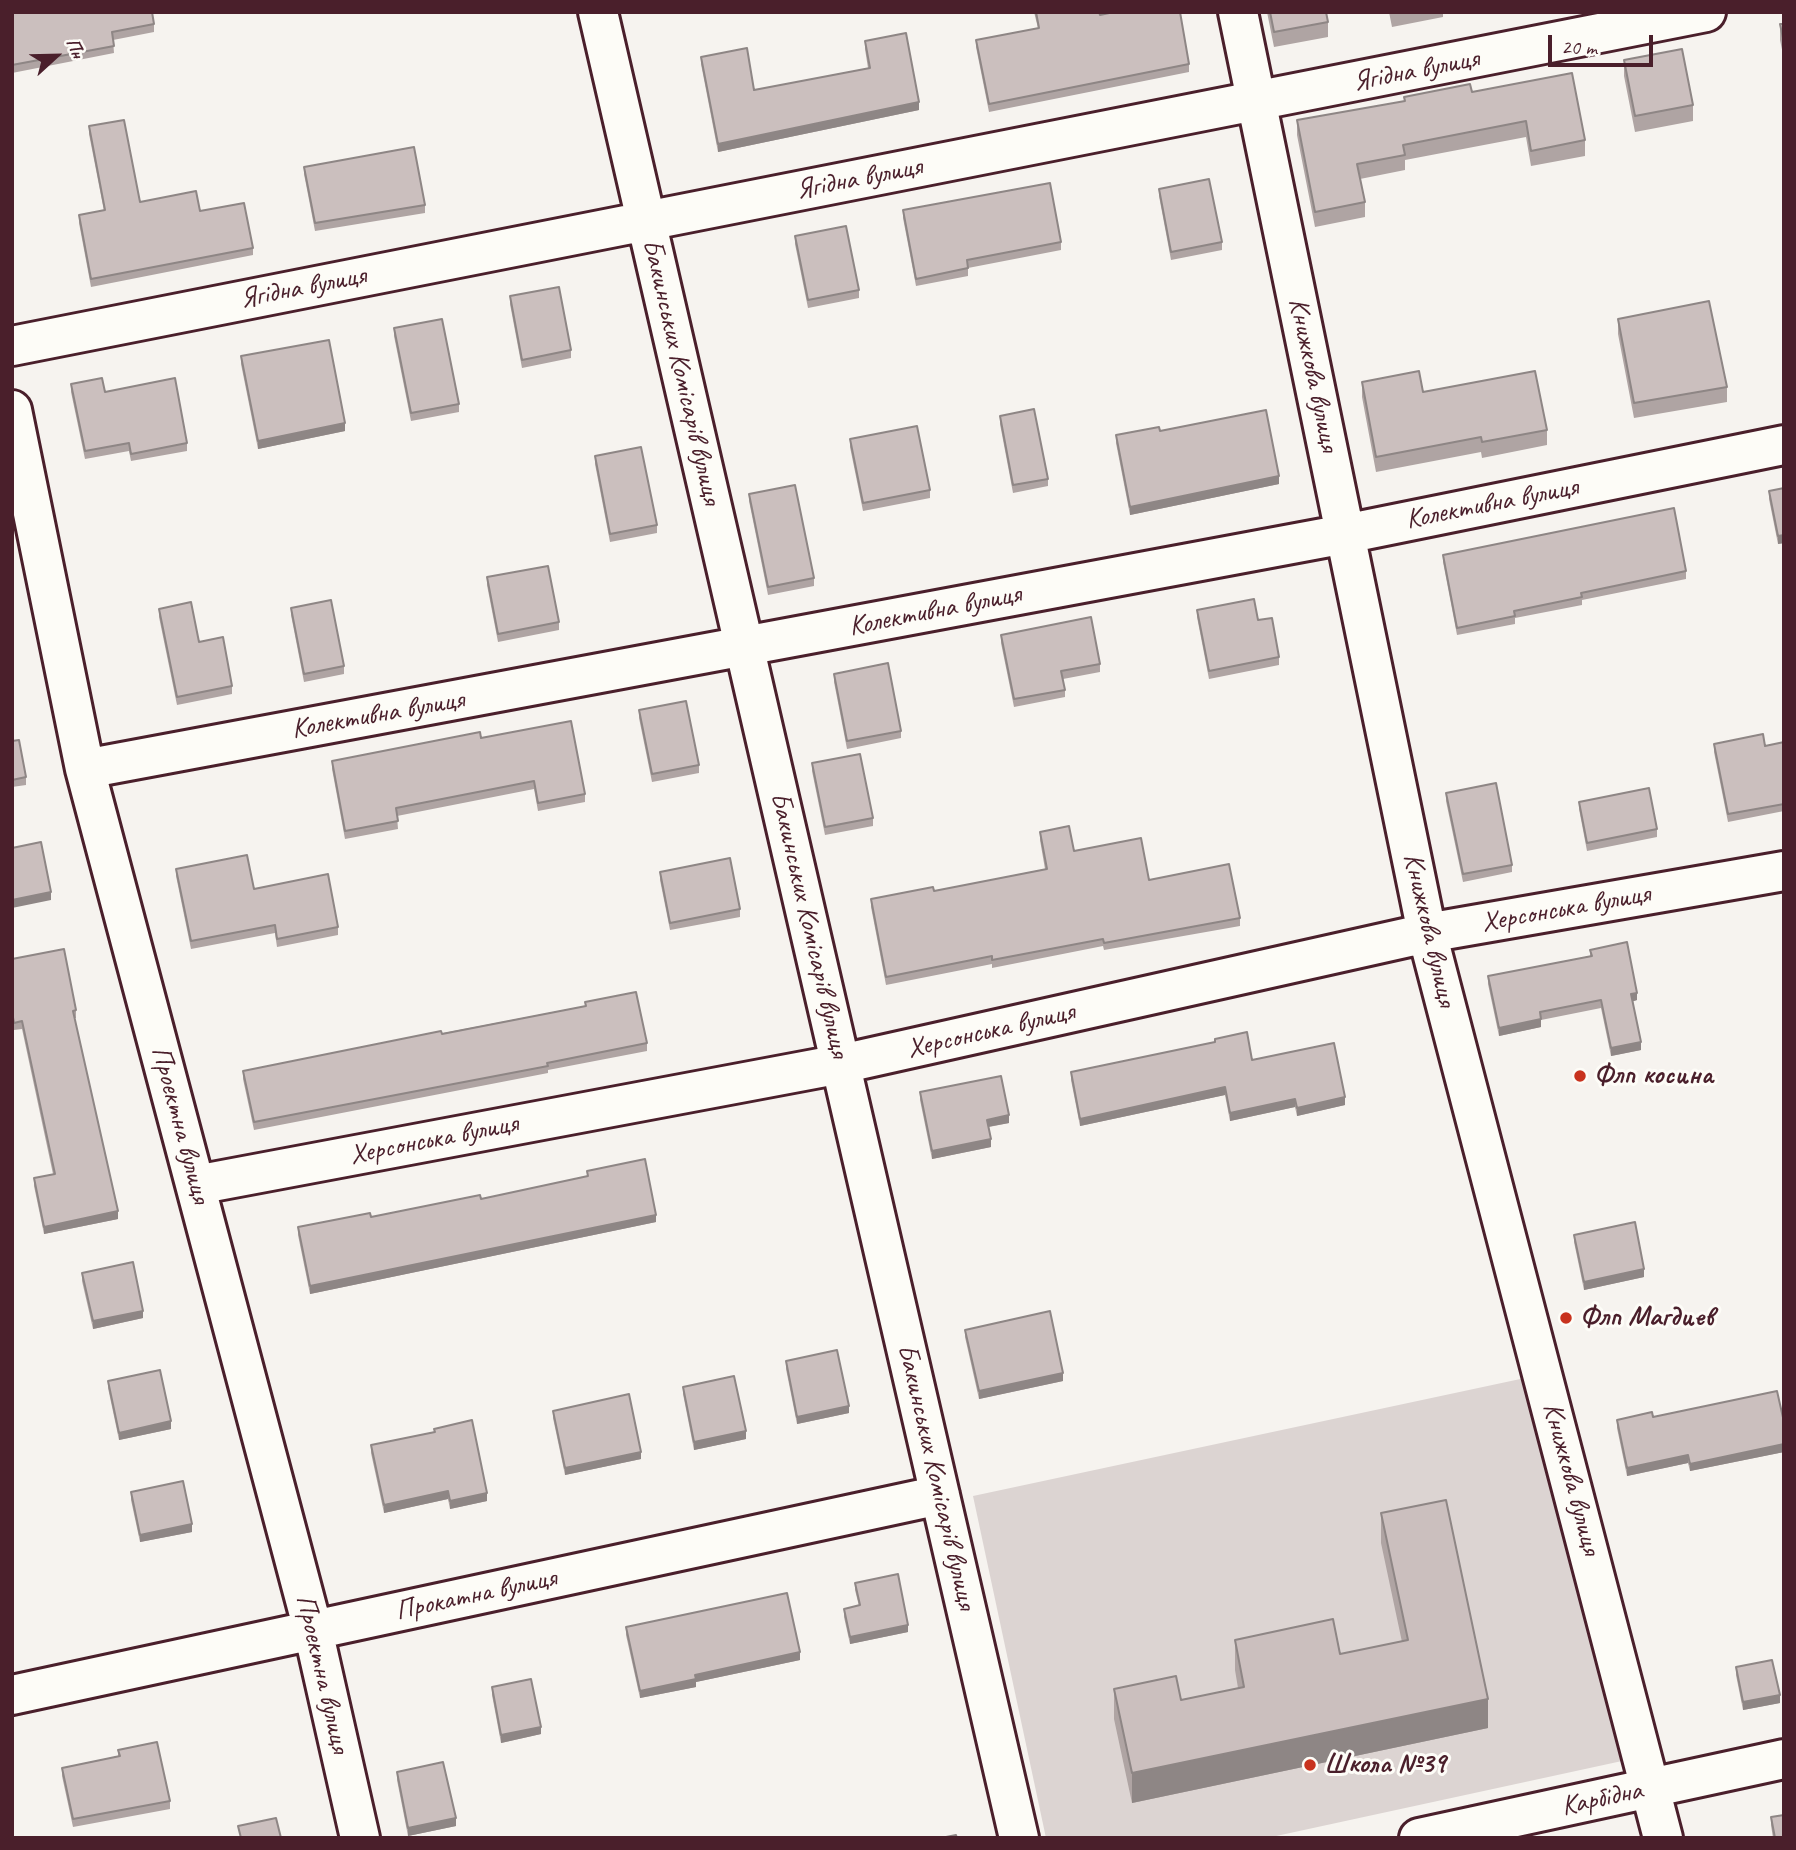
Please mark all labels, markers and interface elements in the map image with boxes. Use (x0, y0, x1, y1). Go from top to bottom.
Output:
north arrow (21, 21, 91, 91)
scale bar (1551, 21, 1656, 65)
text: Пн (61, 34, 90, 62)
text: 20 m (1561, 34, 1597, 60)
street label: Ягідна вулиця (1350, 42, 1482, 100)
street label: Ягідна вулиця (793, 150, 925, 208)
street label: Бакинських Комісарів вулиця (634, 236, 728, 508)
street label: Ягідна вулиця (237, 259, 369, 317)
street label: Книжкова вулиця (1280, 295, 1346, 455)
street label: Колективна вулиця (1403, 471, 1581, 537)
street label: Колективна вулиця (846, 578, 1024, 644)
street label: Колективна вулиця (289, 683, 467, 747)
street label: Бакинських Комісарів вулиця (762, 789, 856, 1061)
street label: Книжкова вулиця (1395, 850, 1463, 1010)
street label: Херсонська вулиця (1479, 878, 1653, 940)
street label: Херсонська вулиця (904, 995, 1078, 1067)
street label: Проектна вулиця (143, 1043, 217, 1207)
place label: Флп косина (1594, 1059, 1713, 1093)
marker: Флп косина (1572, 1068, 1588, 1084)
street label: Херсонська вулиця (347, 1107, 521, 1173)
place label: Флп Магдиев (1580, 1301, 1714, 1335)
marker: Флп Магдиев (1558, 1310, 1574, 1326)
street label: Бакинських Комісарів вулиця (889, 1341, 983, 1613)
street label: Книжкова вулиця (1535, 1399, 1607, 1559)
street label: Прокатна вулиця (392, 1562, 560, 1628)
street label: Проектна вулиця (287, 1592, 357, 1756)
place label: Школа №39 (1324, 1748, 1446, 1782)
marker: Школа №39 (1302, 1757, 1318, 1773)
street label: Карбідна (1559, 1774, 1645, 1824)

